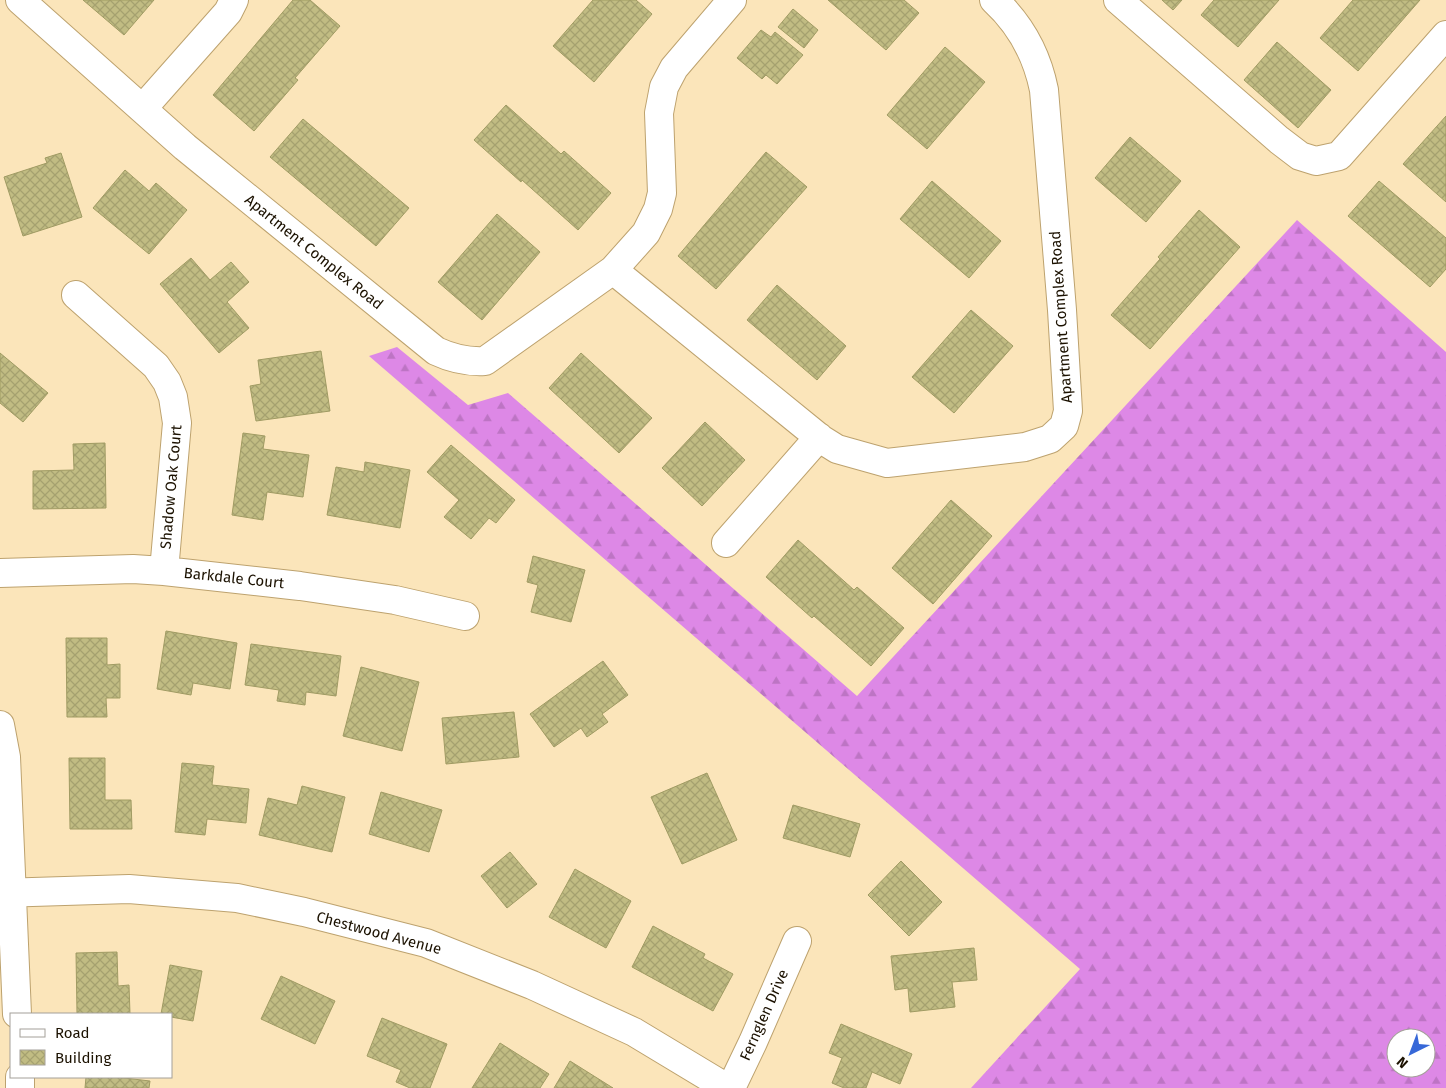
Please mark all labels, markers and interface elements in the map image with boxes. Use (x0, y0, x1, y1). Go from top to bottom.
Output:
street label: Apartment Complex Road (241, 191, 387, 313)
street label: Apartment Complex Road (1046, 230, 1076, 404)
street label: Shadow Oak Court (157, 424, 185, 550)
street label: Barkdale Court (183, 564, 286, 592)
street label: Chestwood Avenue (315, 908, 443, 958)
street label: Fernglen Drive (736, 967, 792, 1063)
legend (10, 1013, 172, 1078)
text: Road (55, 1024, 90, 1042)
north arrow (1386, 1028, 1436, 1078)
text: Building (55, 1049, 111, 1067)
text: N (1393, 1053, 1412, 1072)

